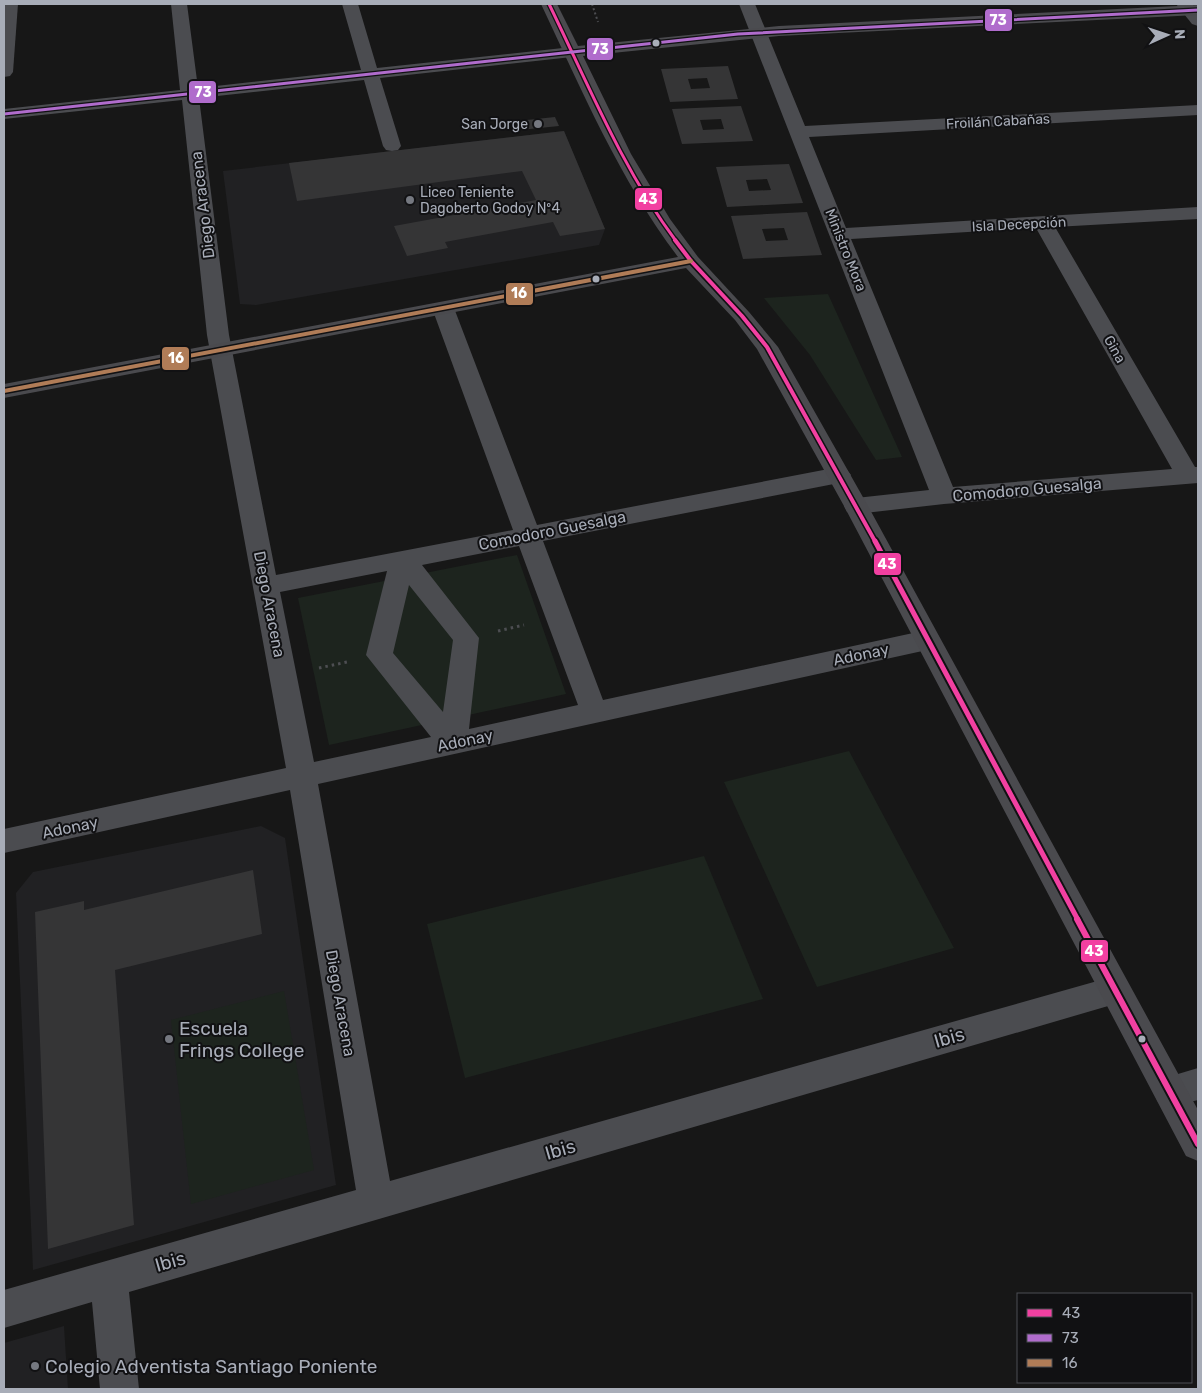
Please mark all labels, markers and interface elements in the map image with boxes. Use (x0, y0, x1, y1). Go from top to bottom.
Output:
line badge: 73 (984, 8, 1013, 32)
north arrow (1142, 10, 1192, 60)
text: 73 (989, 12, 1007, 29)
text: N (1171, 29, 1188, 40)
line badge: 73 (586, 37, 614, 61)
unlabelled marker (651, 38, 661, 48)
text: 73 (591, 41, 609, 58)
line badge: 73 (188, 80, 217, 104)
text: 73 (194, 84, 212, 101)
street label: Froilán Cabañas (946, 110, 1050, 133)
place label: San Jorge (461, 116, 528, 133)
marker: San Jorge (532, 118, 544, 130)
street label: Diego Aracena (186, 150, 219, 260)
place label: Liceo Teniente Dagoberto Godoy Nº4 (420, 184, 560, 217)
line badge: 43 (634, 187, 663, 211)
text: 43 (639, 191, 657, 208)
marker: Liceo Teniente Dagoberto Godoy Nº4 (404, 194, 416, 206)
street label: Ministro Mora (821, 206, 870, 294)
street label: Isla Decepción (971, 214, 1067, 235)
unlabelled marker (591, 274, 601, 284)
line badge: 16 (505, 282, 534, 306)
text: 16 (511, 285, 527, 302)
street label: Gina (1100, 332, 1129, 366)
line badge: 16 (161, 346, 190, 371)
text: 16 (168, 350, 184, 367)
street label: Comodoro Guesalga (952, 474, 1102, 505)
street label: Comodoro Guesalga (477, 507, 627, 554)
street label: Diego Aracena (250, 549, 289, 659)
line badge: 43 (873, 552, 902, 576)
text: 43 (878, 556, 896, 573)
street label: Adonay (831, 639, 891, 670)
street label: Adonay (435, 725, 495, 756)
street label: Adonay (40, 812, 100, 843)
line badge: 43 (1080, 939, 1109, 963)
text: 43 (1085, 943, 1103, 960)
street label: Diego Aracena (322, 948, 359, 1058)
place label: Escuela Frings College (179, 1017, 304, 1062)
street label: Ibis (931, 1022, 967, 1053)
marker: Escuela Frings College (163, 1033, 175, 1045)
unlabelled marker (1137, 1034, 1147, 1044)
street label: Ibis (542, 1134, 578, 1165)
street label: Ibis (152, 1246, 188, 1277)
legend (1017, 1293, 1192, 1383)
text: 43 (1062, 1304, 1080, 1322)
text: 73 (1062, 1329, 1079, 1347)
text: 16 (1062, 1354, 1077, 1372)
place label: Colegio Adventista Santiago Poniente (45, 1355, 377, 1378)
marker: Colegio Adventista Santiago Poniente (29, 1360, 41, 1372)

